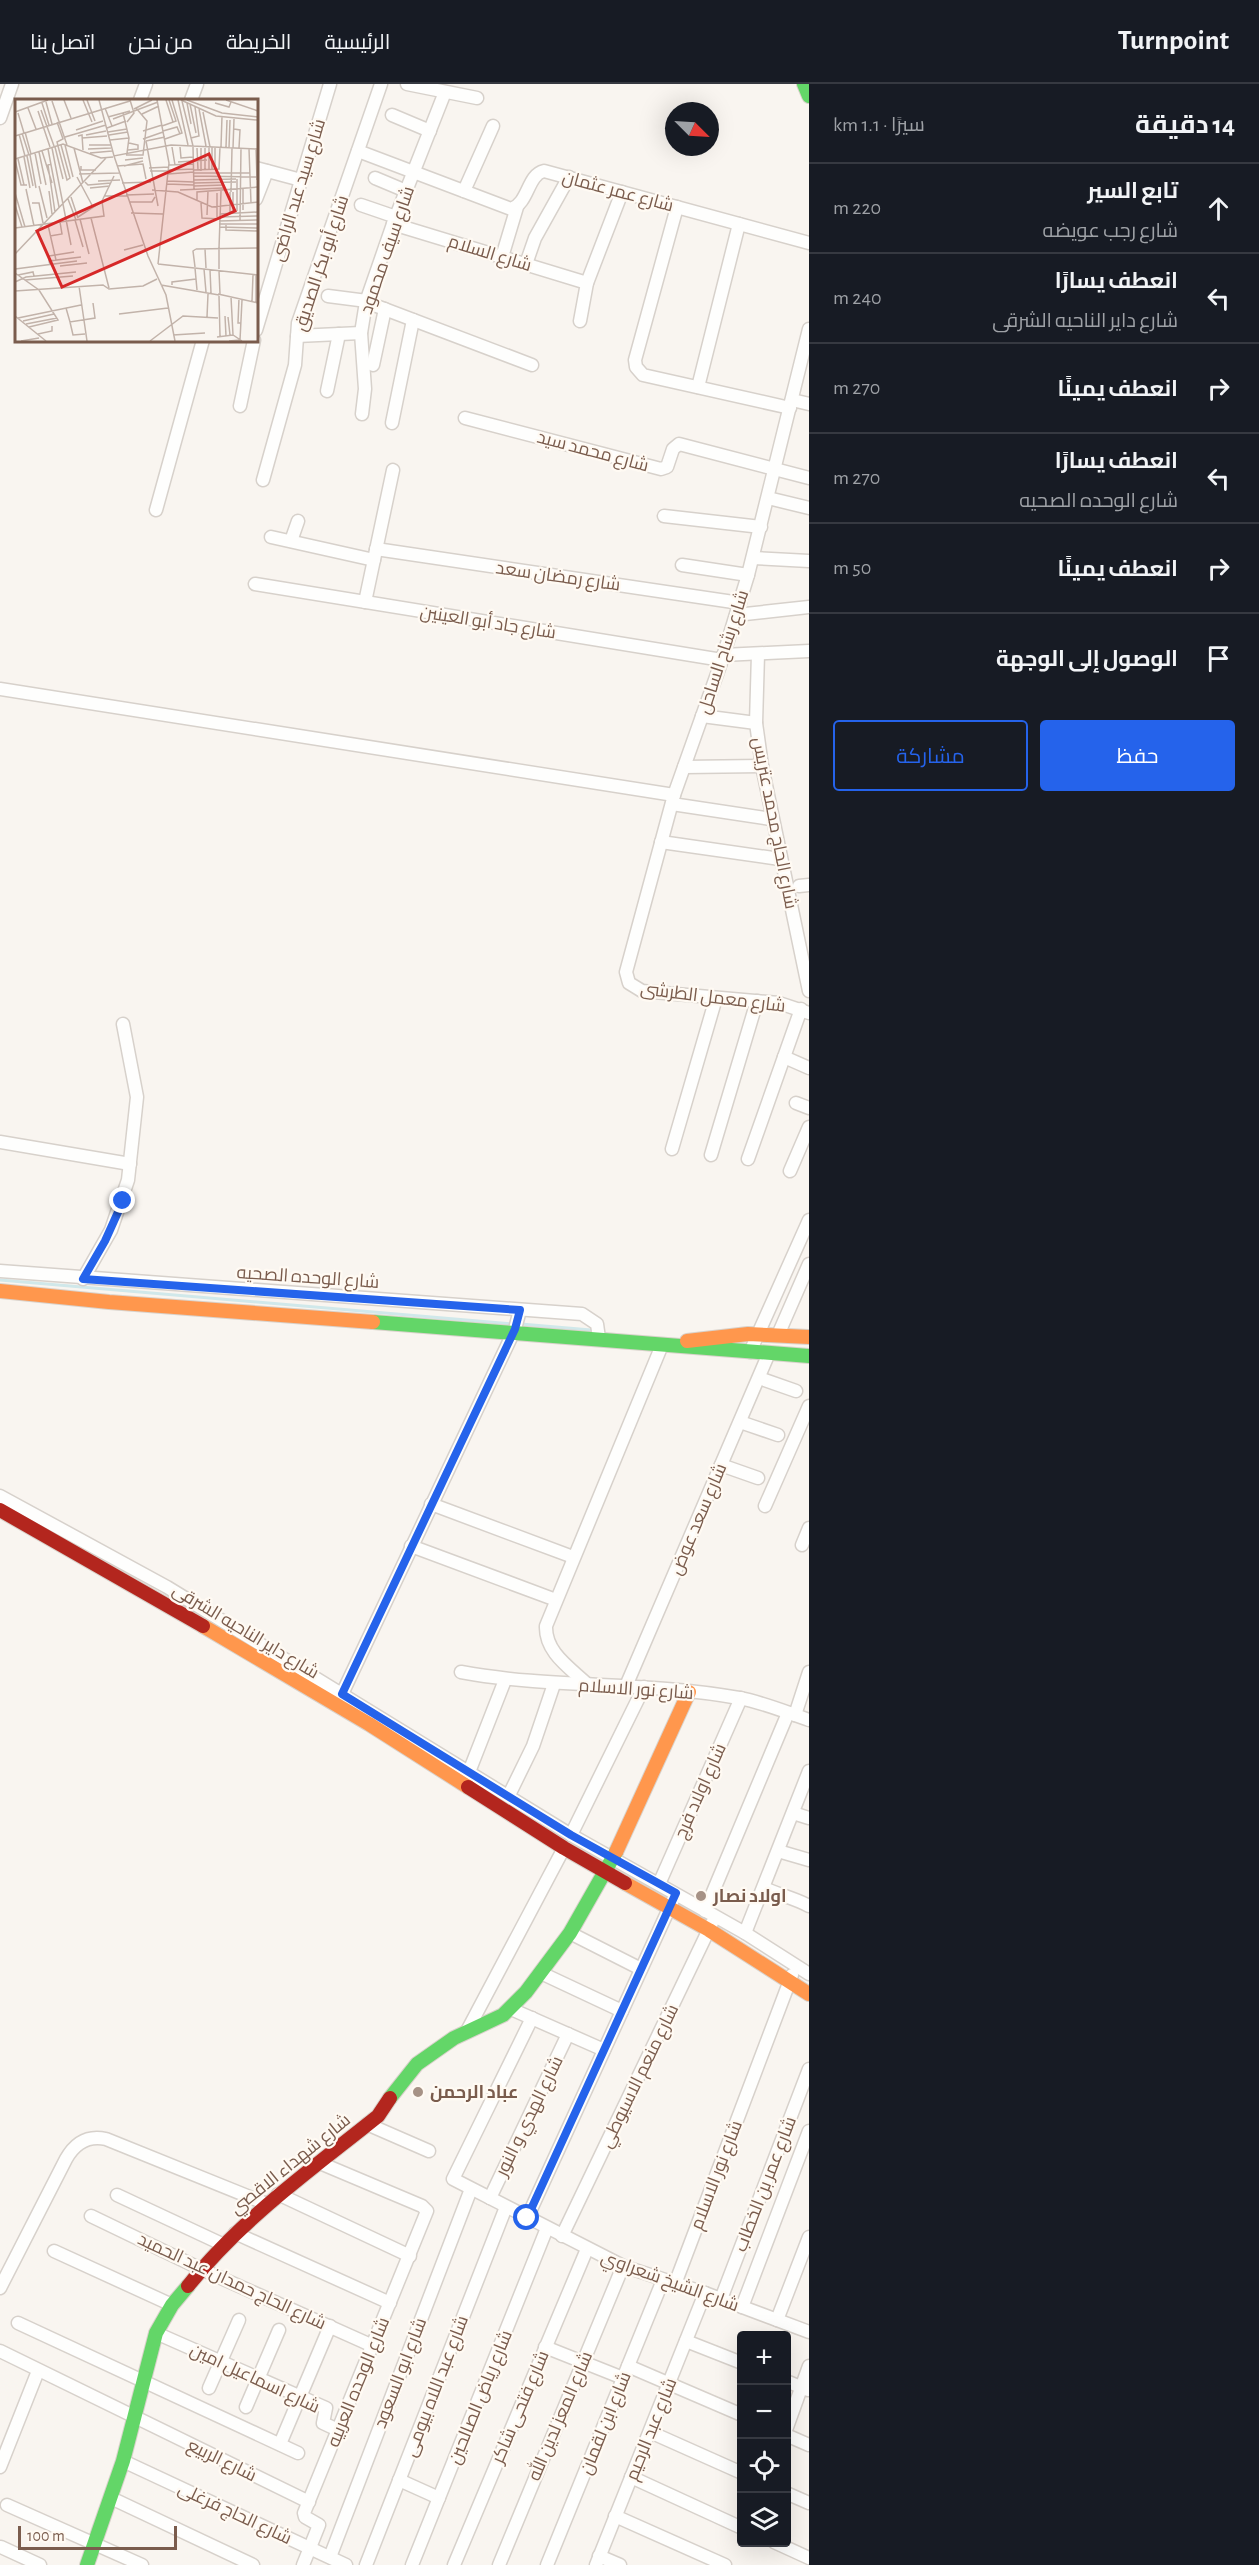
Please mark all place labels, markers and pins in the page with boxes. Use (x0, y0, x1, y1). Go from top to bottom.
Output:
place label: اولاد نصار (712, 1888, 787, 1907)
marker: اولاد نصار (694, 1889, 708, 1903)
place label: عباد الرحمن (430, 2084, 518, 2103)
marker: عباد الرحمن (411, 2085, 425, 2099)

